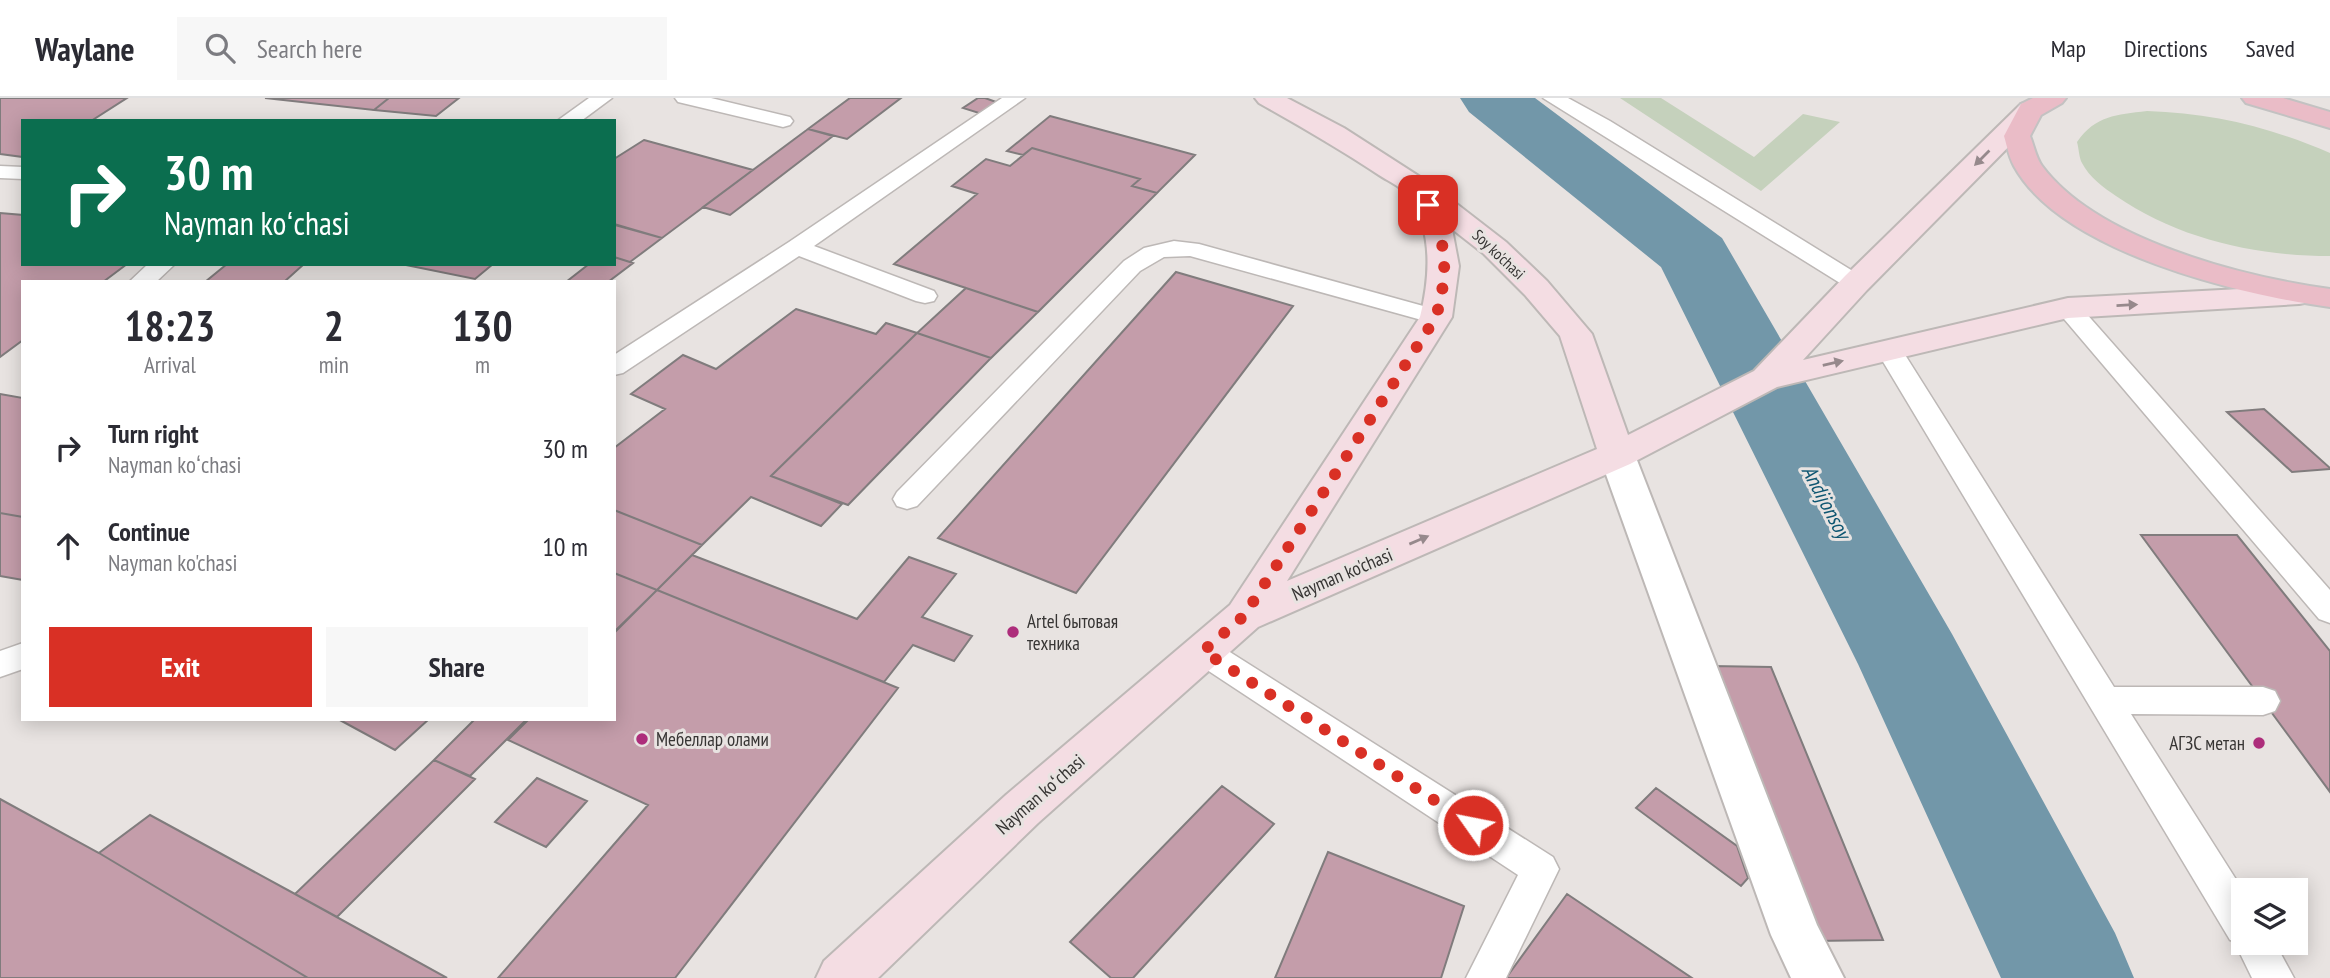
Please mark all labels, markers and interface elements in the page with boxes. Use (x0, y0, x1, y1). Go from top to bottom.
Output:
search box (177, 17, 667, 80)
text: Waylane (35, 27, 135, 70)
icon: search (201, 29, 239, 67)
text: Search here (257, 32, 362, 65)
text: Map (2051, 33, 2086, 64)
text: Directions (2124, 33, 2208, 64)
text: Saved (2246, 33, 2295, 64)
text: 30 m (164, 140, 253, 204)
icon: right (49, 147, 140, 238)
one-way arrow (1974, 149, 1990, 166)
pin (1398, 175, 1458, 235)
icon: arrive (1409, 186, 1447, 224)
text: Nayman koʻchasi (164, 202, 350, 244)
street label: Soy ko'chasi (1469, 225, 1529, 283)
text: 18:23 (124, 298, 215, 353)
text: 2 (324, 298, 344, 353)
text: 130 (452, 298, 513, 353)
one-way arrow (2116, 299, 2138, 310)
text: Arrival (144, 350, 196, 379)
text: min (319, 350, 349, 379)
text: m (475, 350, 490, 379)
one-way arrow (1822, 357, 1844, 368)
text: Turn right (108, 417, 199, 450)
icon: right (49, 429, 87, 467)
text: 30 m (542, 432, 588, 465)
text: Nayman koʻchasi (108, 450, 241, 479)
water label: Andijonsoy (1796, 460, 1858, 546)
text: Continue (108, 515, 190, 548)
icon: ahead (49, 527, 87, 565)
text: 10 m (542, 530, 588, 563)
one-way arrow (1409, 534, 1430, 545)
street label: Nayman ko'chasi (1288, 542, 1396, 606)
text: Nayman ko'chasi (108, 548, 238, 577)
place label: Artel бытовая техника (1027, 609, 1118, 655)
marker: Artel бытовая техника (1005, 624, 1021, 640)
button: Exit (49, 627, 312, 707)
button: Share (326, 627, 588, 707)
place label: Мебеллар олами (656, 727, 769, 751)
marker: Мебеллар олами (634, 731, 650, 747)
place label: АГЗС метан (2169, 731, 2245, 755)
marker: АГЗС метан (2251, 735, 2267, 751)
street label: Nayman koʻchasi (991, 749, 1089, 839)
position arrow (1436, 788, 1510, 862)
map controls (2231, 878, 2308, 955)
button: layers (2231, 878, 2308, 955)

